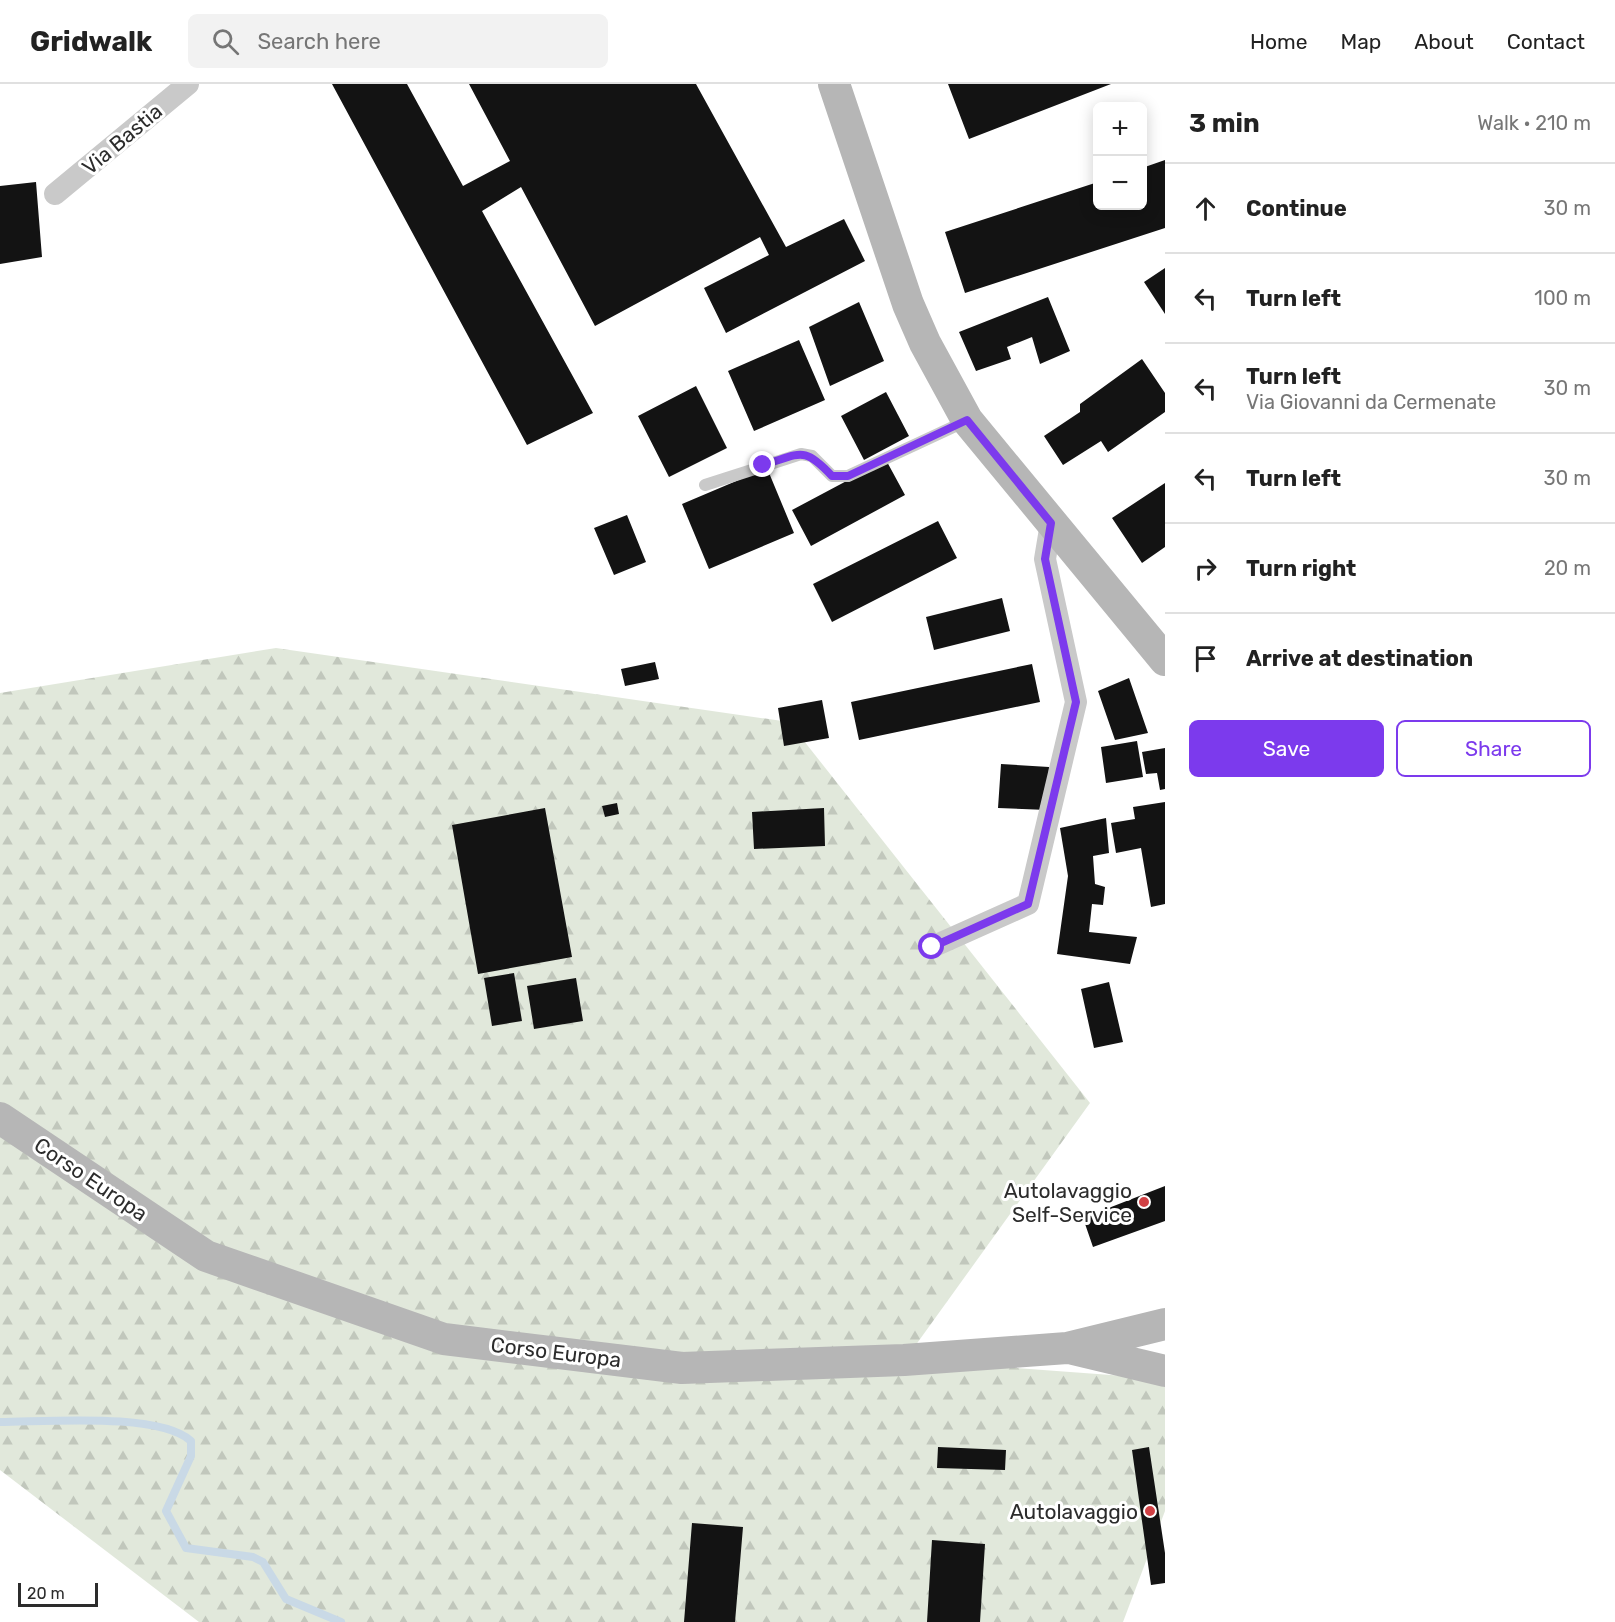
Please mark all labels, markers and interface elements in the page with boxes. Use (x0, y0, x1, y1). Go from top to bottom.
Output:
search box (188, 14, 608, 68)
text: Gridwalk (30, 25, 152, 58)
icon: search (209, 25, 242, 58)
text: Search here (257, 28, 381, 55)
text: Home (1250, 29, 1307, 54)
text: Map (1340, 29, 1381, 54)
text: About (1414, 29, 1474, 54)
text: Contact (1507, 29, 1585, 54)
street label: Via Bastia (77, 98, 167, 180)
map controls (1093, 102, 1147, 210)
button: + (1093, 102, 1147, 156)
text: 3 min (1189, 108, 1260, 139)
text: Walk · 210 m (1477, 111, 1591, 135)
button: − (1093, 156, 1147, 210)
icon: ahead (1189, 192, 1222, 225)
text: Continue (1246, 195, 1347, 222)
text: 30 m (1544, 196, 1591, 220)
icon: left (1189, 282, 1222, 315)
text: Turn left (1246, 285, 1341, 312)
text: 100 m (1534, 286, 1591, 310)
text: Turn left (1246, 363, 1341, 390)
icon: left (1189, 372, 1222, 405)
text: 30 m (1544, 376, 1591, 400)
text: Via Giovanni da Cermenate (1246, 390, 1496, 414)
route end (749, 451, 775, 477)
icon: left (1189, 462, 1222, 495)
text: Turn left (1246, 465, 1341, 492)
text: 30 m (1544, 466, 1591, 490)
icon: right (1189, 552, 1222, 585)
text: Turn right (1246, 555, 1356, 582)
text: 20 m (1544, 556, 1591, 580)
icon: arrive (1189, 642, 1222, 675)
text: Arrive at destination (1246, 645, 1473, 672)
button: Save (1189, 720, 1384, 777)
button: Share (1396, 720, 1591, 777)
route start (918, 933, 944, 959)
street label: Corso Europa (30, 1132, 152, 1226)
place label: Autolavaggio Self-Service (1004, 1178, 1132, 1227)
marker: Autolavaggio Self-Service (1137, 1195, 1151, 1209)
street label: Corso Europa (489, 1332, 623, 1372)
place label: Autolavaggio (1010, 1499, 1138, 1524)
marker: Autolavaggio (1143, 1504, 1157, 1518)
scale bar (18, 1580, 98, 1608)
text: 20 m (27, 1584, 65, 1603)

